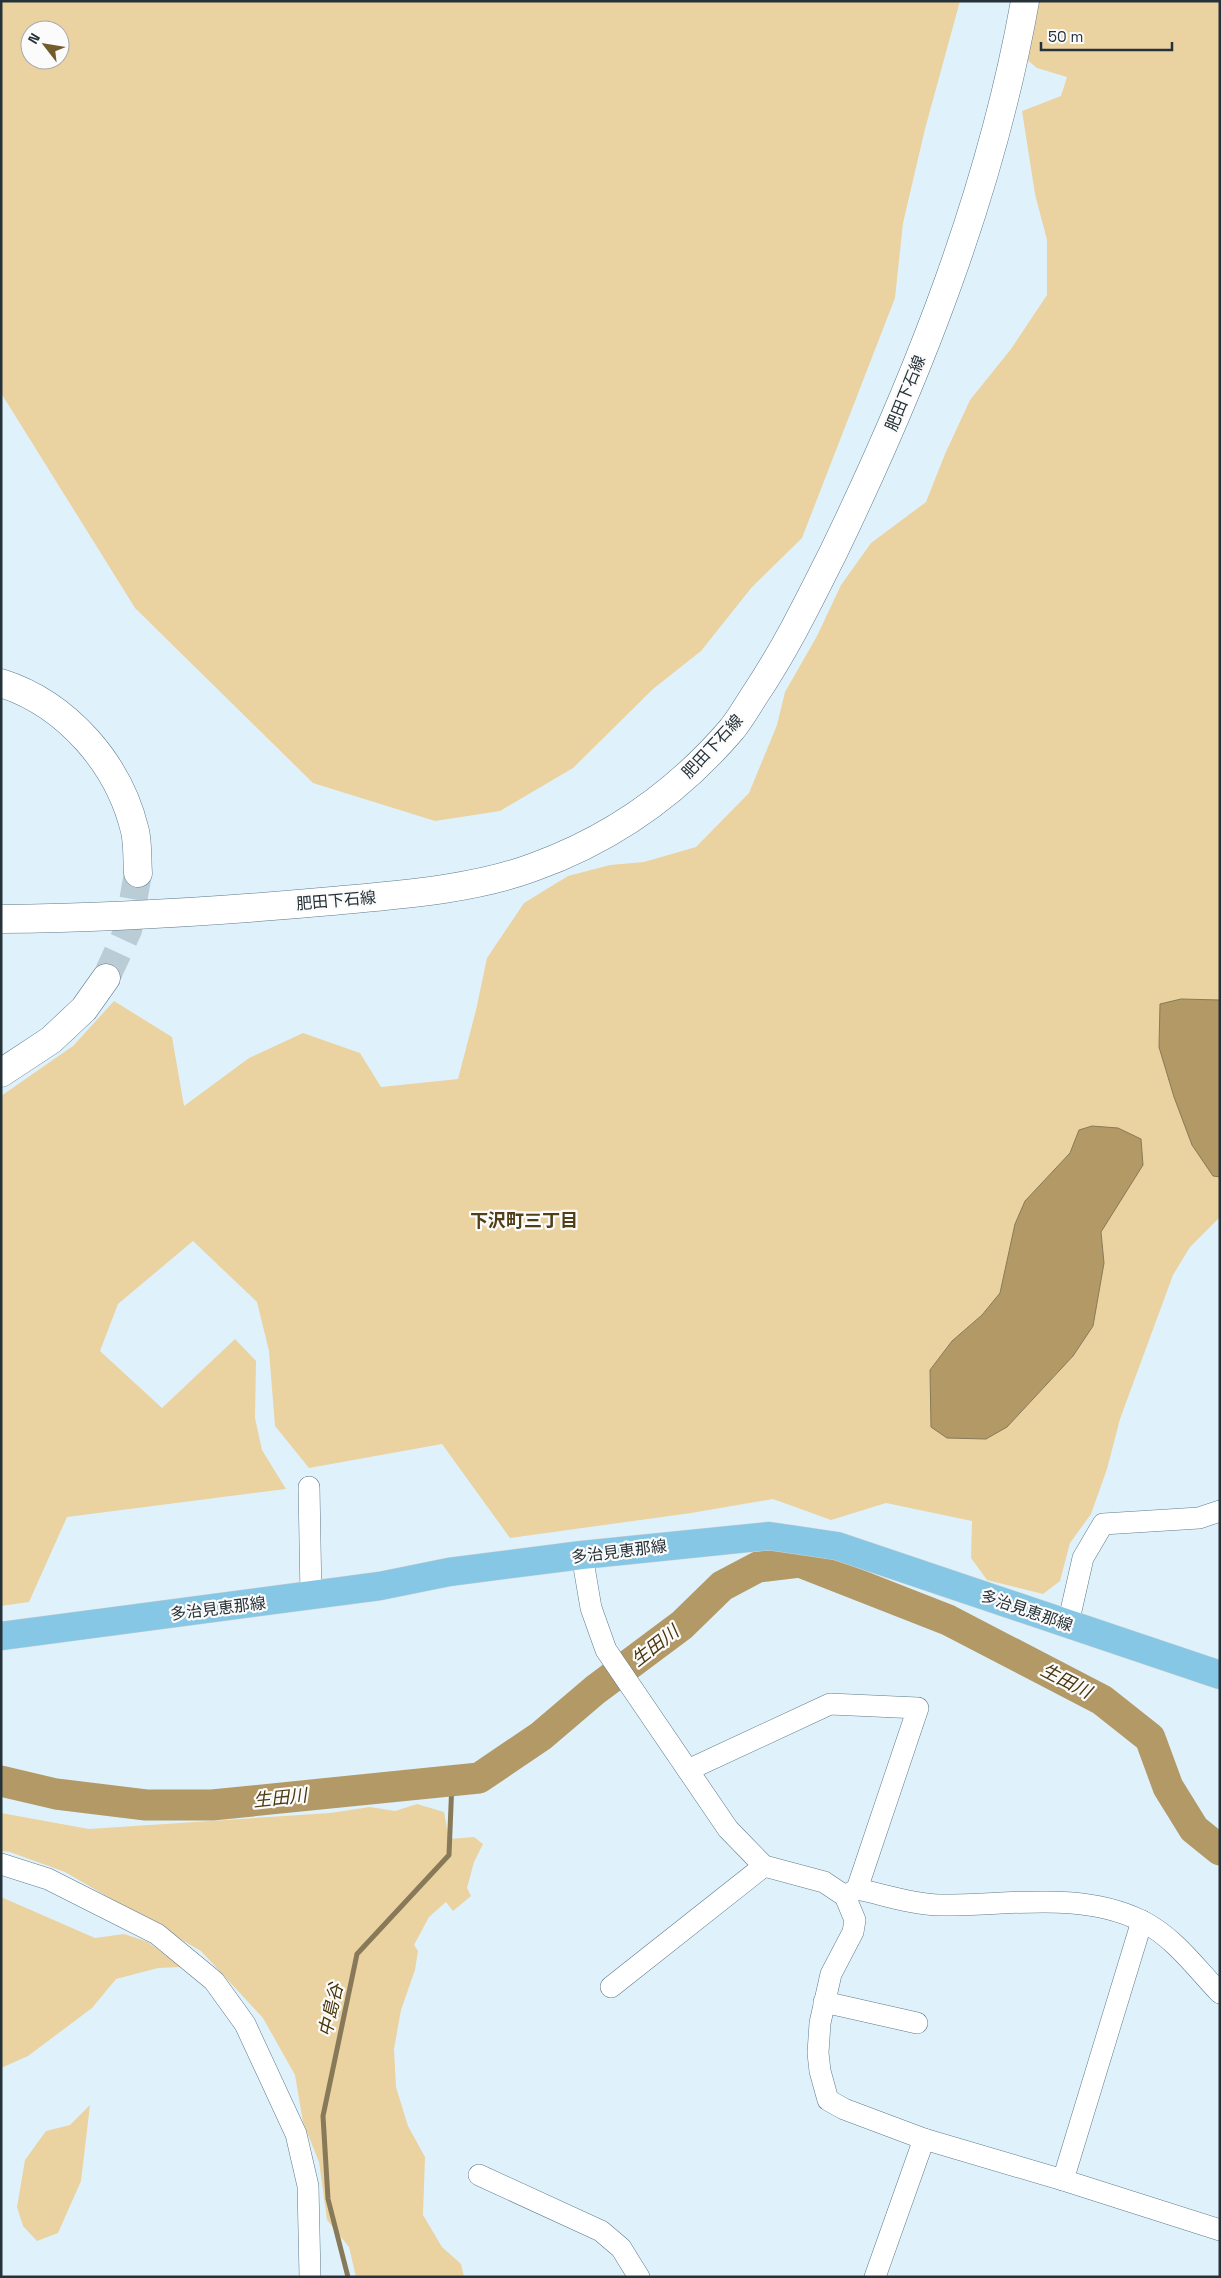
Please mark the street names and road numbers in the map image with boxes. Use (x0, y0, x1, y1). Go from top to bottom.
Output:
street label: 肥田下石線 (881, 352, 930, 434)
street label: 肥田下石線 (677, 710, 747, 783)
street label: 肥田下石線 (295, 887, 377, 914)
street label: 多治見恵那線 (570, 1535, 668, 1568)
street label: 多治見恵那線 (978, 1585, 1076, 1636)
street label: 多治見恵那線 (169, 1592, 267, 1625)

